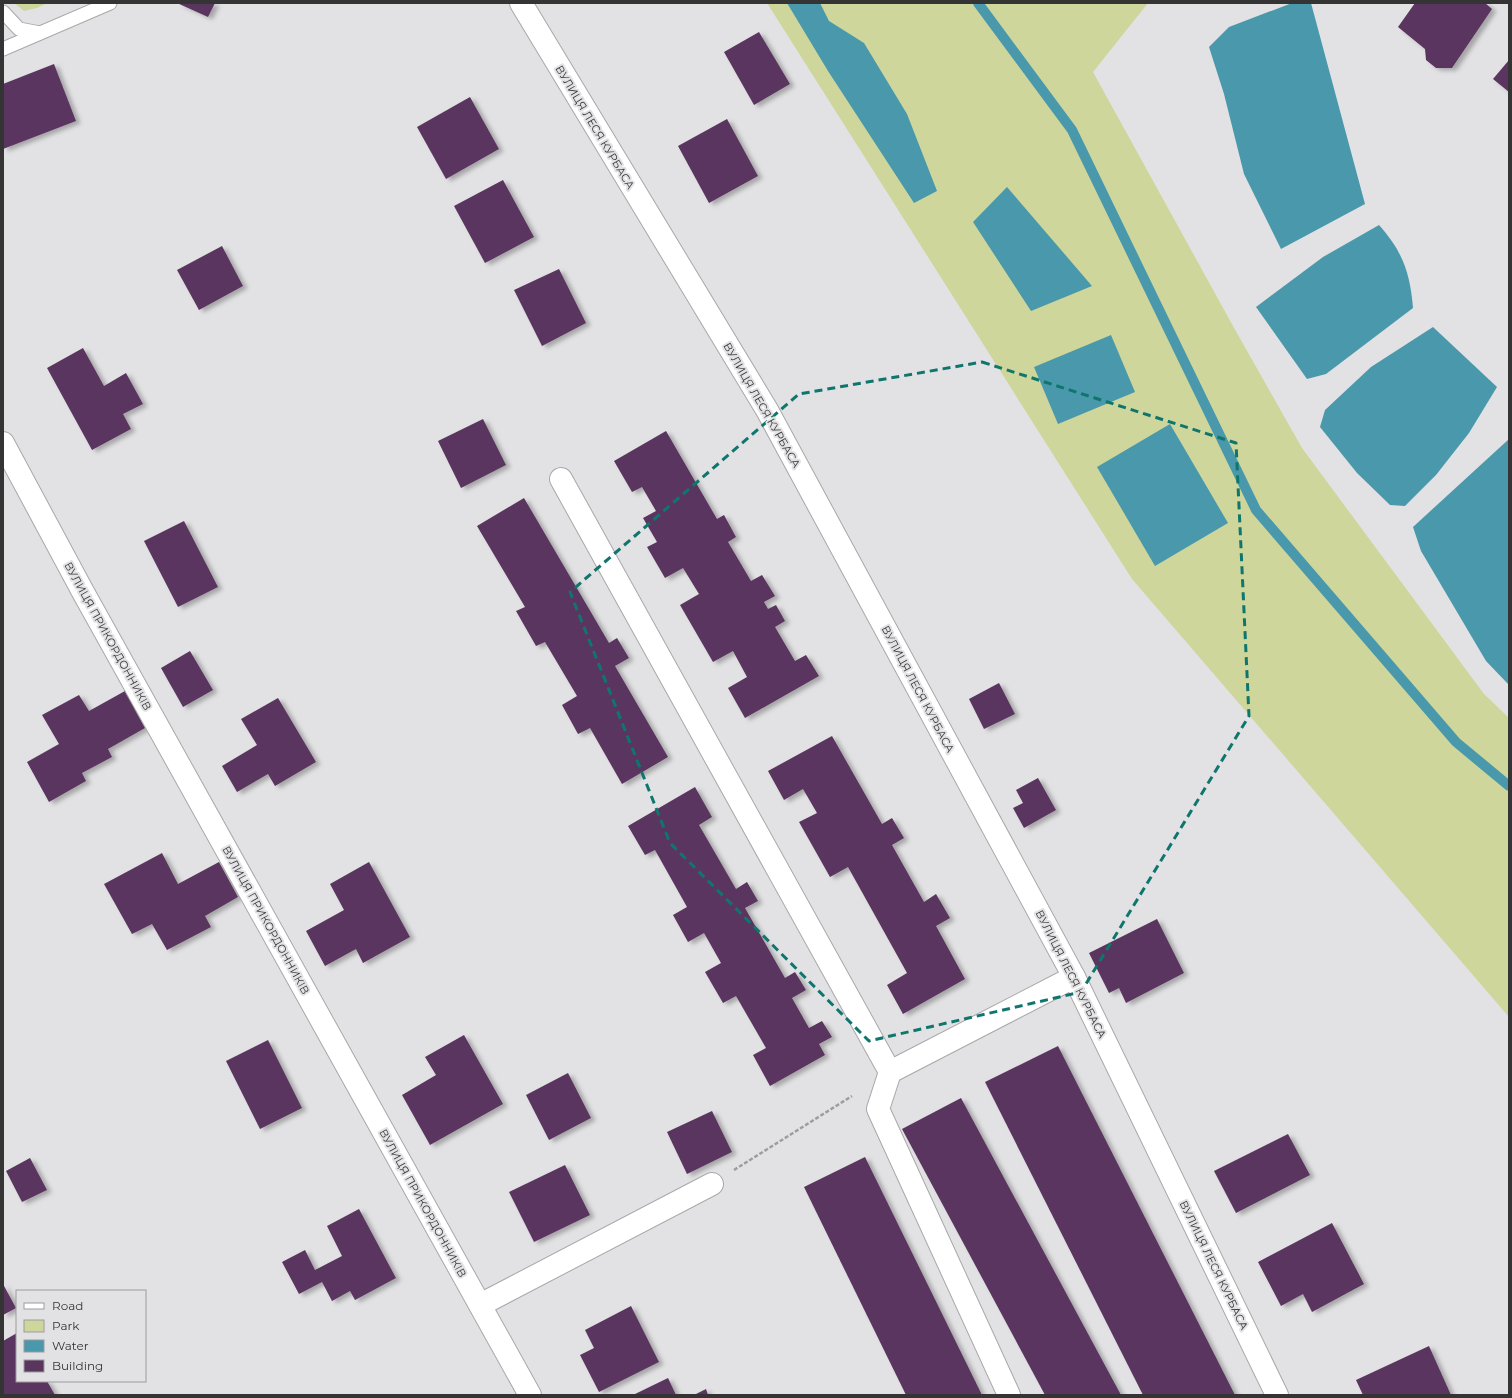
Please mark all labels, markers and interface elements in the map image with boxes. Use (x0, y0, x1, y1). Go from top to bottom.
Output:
street label: ВУЛИЦЯ ЛЕСЯ КУРБАСА (552, 63, 638, 192)
street label: ВУЛИЦЯ ЛЕСЯ КУРБАСА (720, 340, 804, 471)
street label: ВУЛИЦЯ ПРИКОРДОННИКІВ (61, 559, 155, 713)
street label: ВУЛИЦЯ ЛЕСЯ КУРБАСА (878, 623, 958, 756)
street label: ВУЛИЦЯ ПРИКОРДОННИКІВ (219, 843, 313, 997)
street label: ВУЛИЦЯ ЛЕСЯ КУРБАСА (1033, 908, 1110, 1041)
street label: ВУЛИЦЯ ПРИКОРДОННИКІВ (376, 1126, 470, 1280)
street label: ВУЛИЦЯ ЛЕСЯ КУРБАСА (1177, 1198, 1252, 1333)
legend (16, 1290, 146, 1382)
text: Road (52, 1298, 83, 1313)
text: Park (52, 1318, 80, 1333)
text: Water (52, 1338, 89, 1353)
text: Building (52, 1358, 103, 1373)

